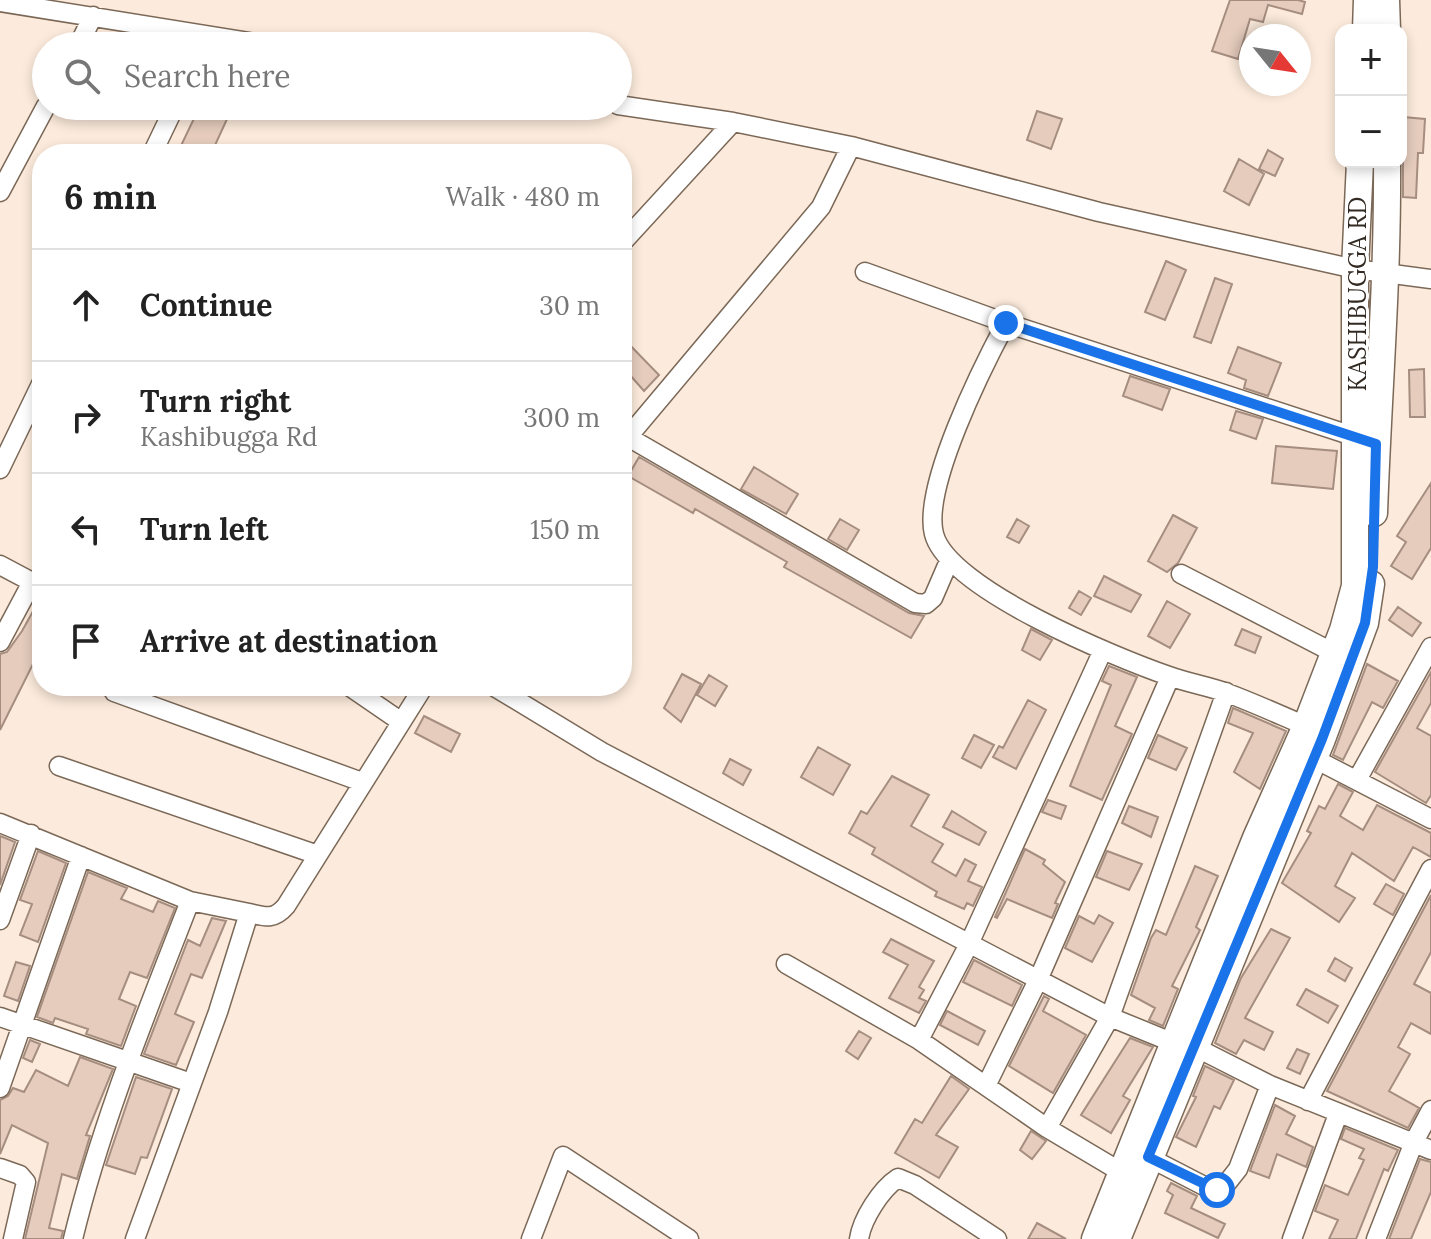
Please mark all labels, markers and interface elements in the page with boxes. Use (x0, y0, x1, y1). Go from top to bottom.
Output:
north arrow (1239, 24, 1311, 96)
map controls (1335, 24, 1407, 168)
button: + (1335, 24, 1407, 96)
search box (32, 32, 632, 120)
icon: search (60, 54, 104, 98)
text: Search here (124, 57, 291, 95)
button: − (1335, 96, 1407, 168)
text: 6 min (64, 175, 157, 218)
text: Walk · 480 m (446, 180, 600, 213)
street label: KASHIBUGGA RD (1342, 197, 1373, 391)
icon: ahead (64, 283, 108, 327)
text: Continue (140, 286, 272, 324)
text: 30 m (539, 289, 600, 322)
route end (988, 305, 1024, 341)
text: Turn right (140, 382, 291, 420)
icon: right (64, 395, 108, 439)
text: 300 m (523, 401, 600, 434)
text: Kashibugga Rd (140, 420, 317, 453)
icon: left (64, 507, 108, 551)
text: Turn left (140, 510, 268, 548)
text: 150 m (530, 513, 600, 546)
icon: arrive (64, 619, 108, 663)
text: Arrive at destination (140, 622, 438, 660)
route start (1199, 1172, 1235, 1208)

